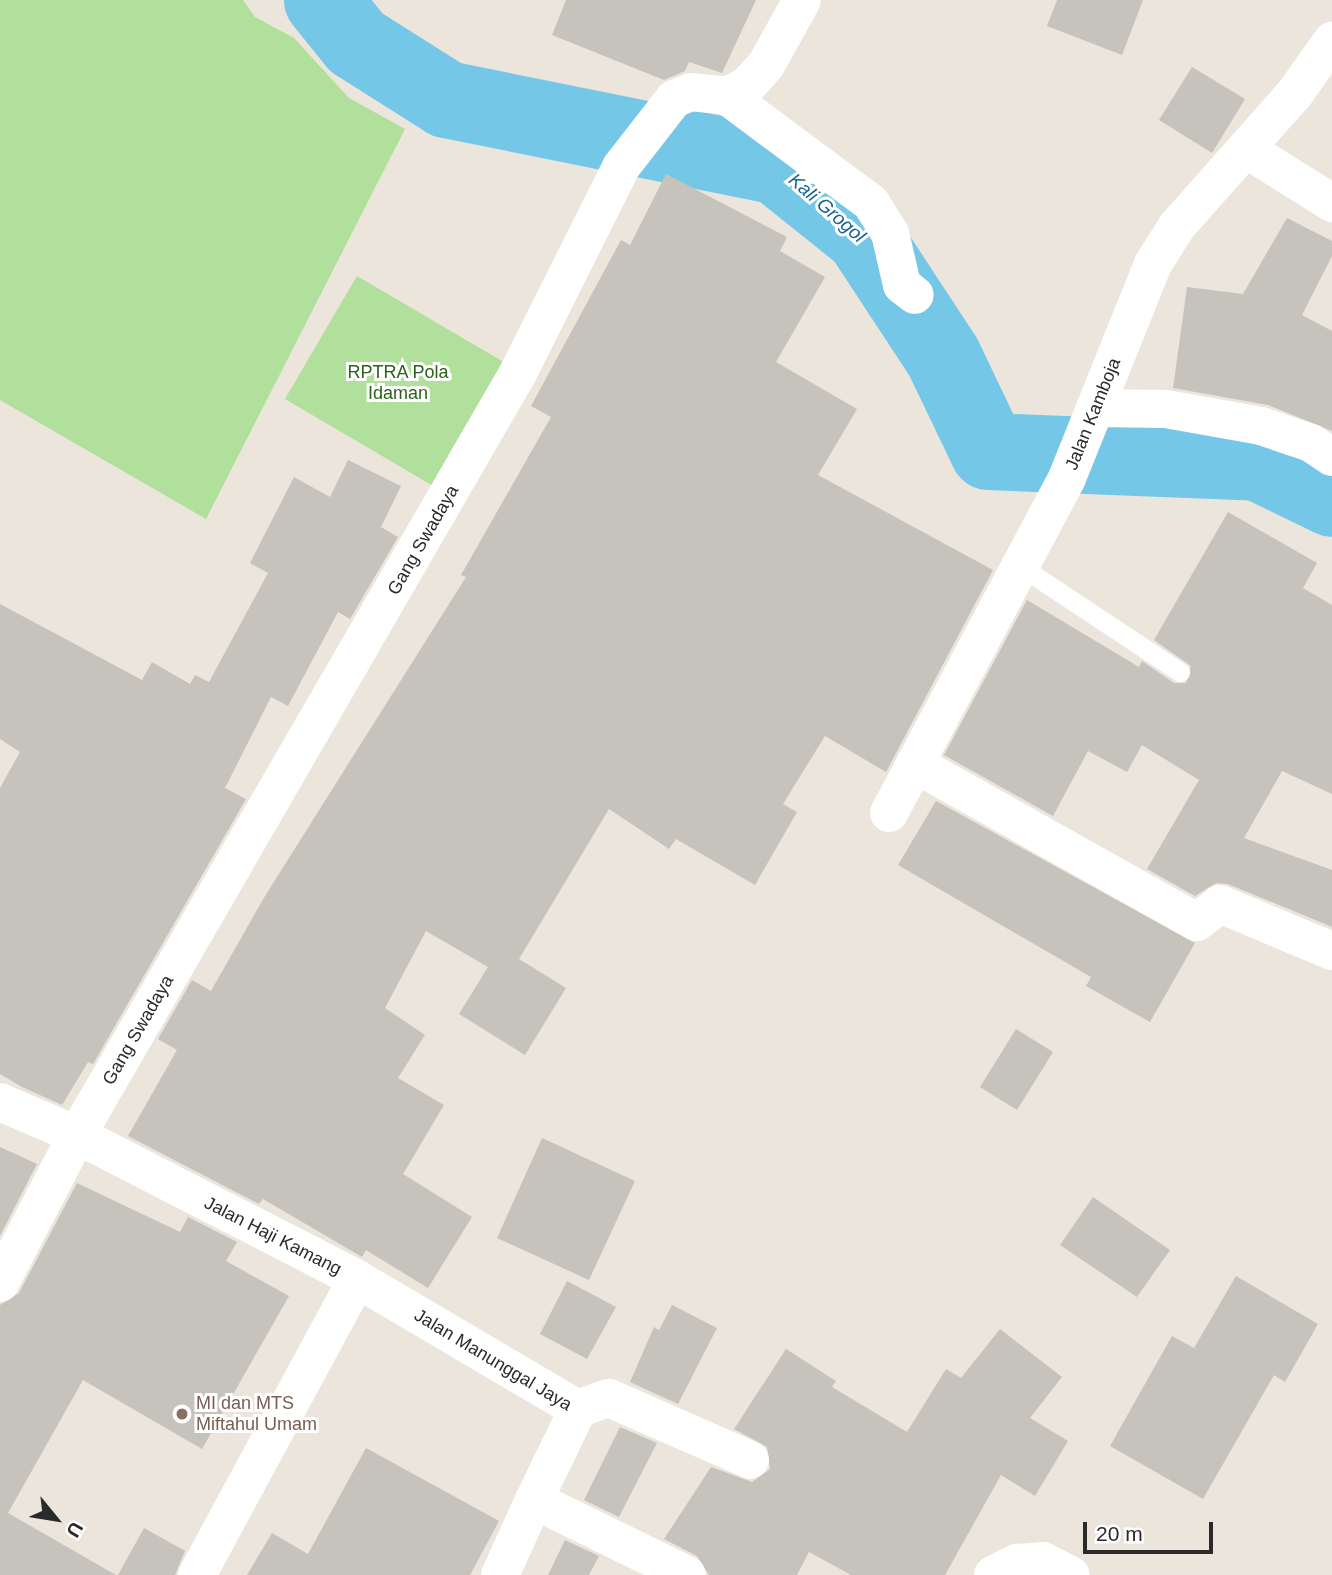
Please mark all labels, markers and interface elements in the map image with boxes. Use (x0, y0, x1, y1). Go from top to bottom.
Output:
water label: Kali Grogol (784, 169, 870, 247)
street label: Jalan Kamboja (1061, 355, 1125, 473)
park label: RPTRA Pola Idaman (347, 362, 449, 404)
street label: Gang Swadaya (383, 481, 463, 599)
street label: Gang Swadaya (98, 971, 178, 1089)
street label: Jalan Haji Kamang (201, 1192, 345, 1280)
street label: Jalan Manunggal Jaya (410, 1304, 576, 1416)
place label: MI dan MTS Miftahul Umam (196, 1393, 317, 1436)
marker: MI dan MTS Miftahul Umam (174, 1406, 190, 1422)
north arrow (21, 1484, 91, 1554)
scale bar (1087, 1508, 1216, 1552)
text: U (62, 1519, 87, 1541)
text: 20 m (1096, 1522, 1143, 1545)

